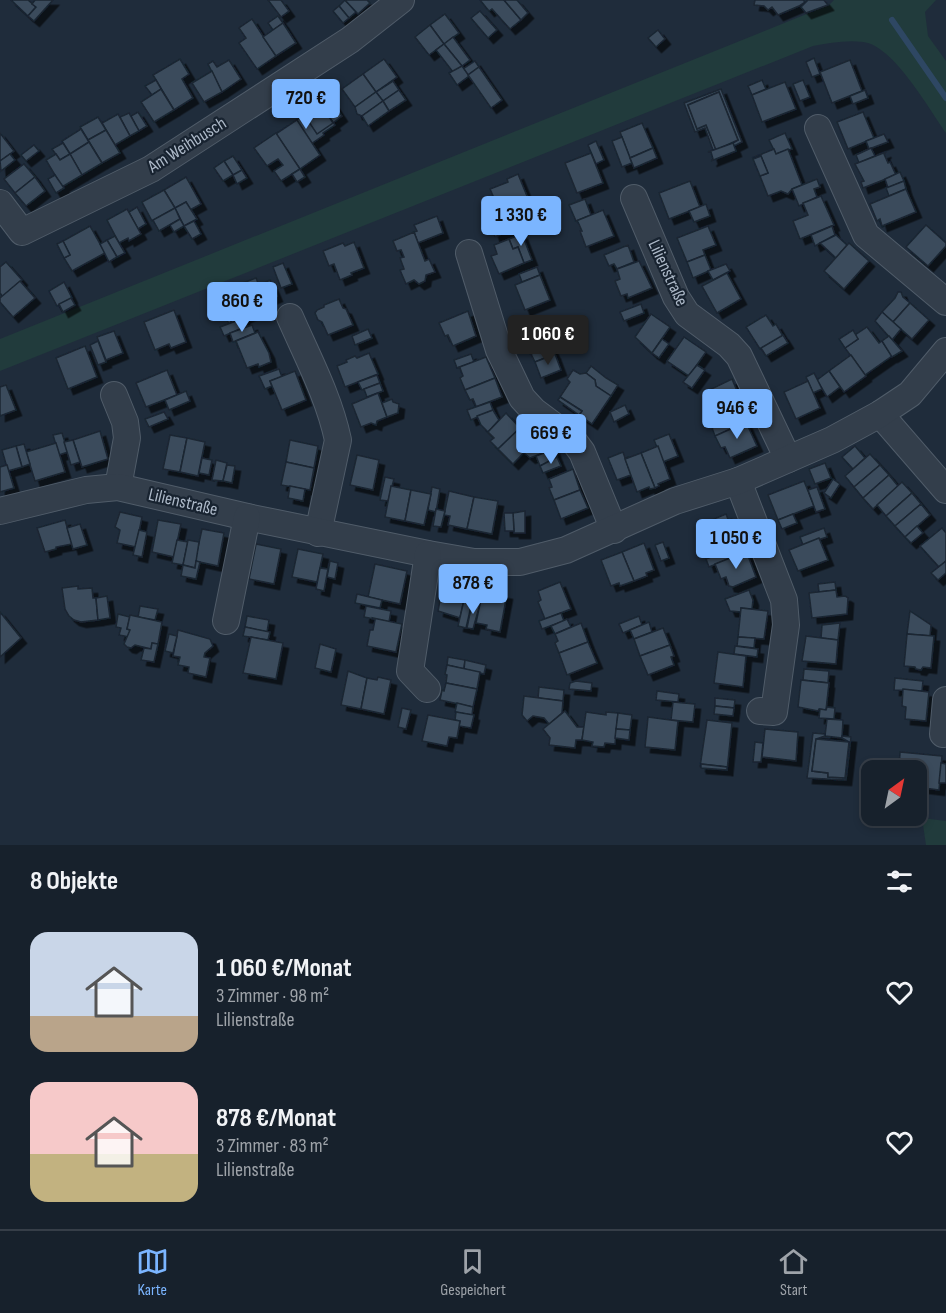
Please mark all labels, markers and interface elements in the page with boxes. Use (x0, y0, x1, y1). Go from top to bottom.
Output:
pin: 720 € (264, 79, 348, 130)
text: 720 € (286, 86, 326, 110)
street label: Am Weihbusch (143, 113, 230, 178)
pin: 1 330 € (466, 196, 576, 247)
text: 1 330 € (495, 203, 547, 227)
street label: Lilienstraße (644, 237, 692, 309)
pin: 860 € (200, 282, 284, 333)
text: 860 € (221, 289, 263, 313)
pin: 1 060 € (493, 315, 603, 366)
text: 1 060 € (522, 322, 574, 346)
pin: 946 € (695, 389, 779, 440)
text: 946 € (716, 396, 758, 420)
pin: 669 € (509, 414, 593, 465)
text: 669 € (530, 421, 572, 445)
street label: Lilienstraße (146, 484, 220, 520)
pin: 1 050 € (681, 519, 791, 570)
text: 1 050 € (710, 526, 762, 550)
pin: 878 € (431, 564, 515, 615)
text: 878 € (453, 571, 493, 595)
north arrow (861, 760, 927, 826)
map controls (861, 760, 927, 826)
icon: filters (883, 865, 916, 898)
text: 8 Objekte (30, 866, 118, 897)
text: 1 060 €/Monat (216, 953, 352, 984)
icon: home (78, 956, 150, 1028)
icon: heart (883, 976, 916, 1009)
text: 3 Zimmer · 98 m² (216, 984, 329, 1008)
text: Lilienstraße (216, 1008, 294, 1032)
text: 878 €/Monat (216, 1103, 336, 1134)
icon: home (78, 1106, 150, 1178)
icon: heart (883, 1126, 916, 1159)
text: 3 Zimmer · 83 m² (216, 1134, 329, 1158)
text: Lilienstraße (216, 1158, 294, 1182)
tab: Karte (136, 1245, 169, 1300)
tab: Gespeichert (440, 1245, 506, 1300)
tab: Start (777, 1245, 810, 1300)

